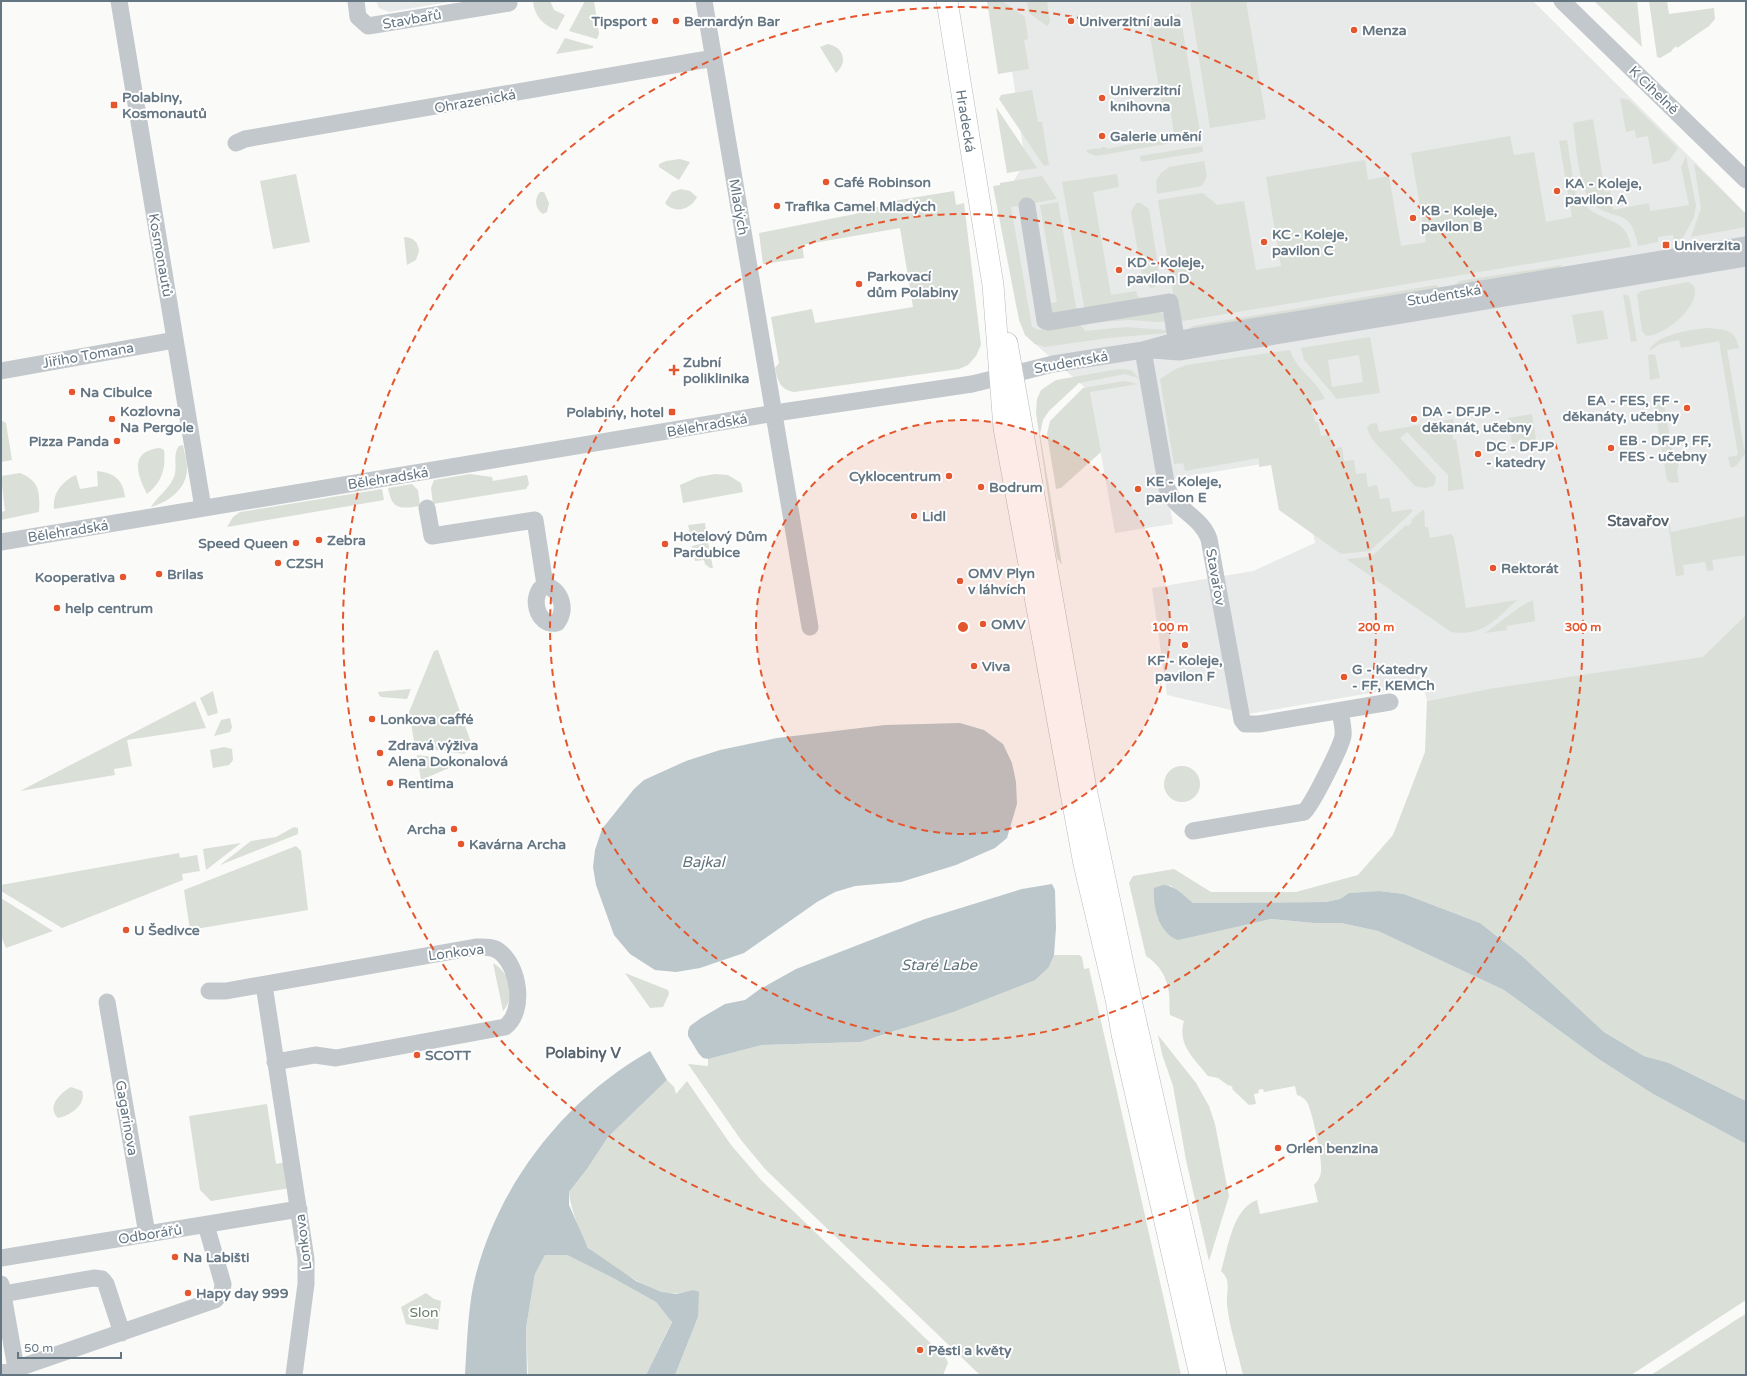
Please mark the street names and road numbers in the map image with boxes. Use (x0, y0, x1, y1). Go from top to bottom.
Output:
street label: Stavbařů (381, 6, 443, 33)
street label: K Cihelně (1625, 62, 1682, 118)
street label: Ohrazenická (433, 86, 517, 117)
street label: Hradecká (952, 89, 979, 154)
street label: Mladých (725, 178, 752, 237)
street label: Kosmonautů (145, 212, 176, 298)
street label: Studentská (1406, 281, 1482, 310)
street label: Jiřího Tomana (41, 339, 135, 372)
street label: Studentská (1033, 348, 1109, 377)
street label: Bělehradská (665, 410, 749, 441)
street label: Bělehradská (346, 464, 430, 493)
street label: Bělehradská (26, 517, 110, 546)
street label: Stavařov (1202, 547, 1229, 607)
street label: Lonkova (427, 941, 485, 964)
street label: Gagarinova (112, 1079, 141, 1157)
street label: Lonkova (292, 1213, 315, 1271)
street label: Odborářů (117, 1221, 183, 1248)

